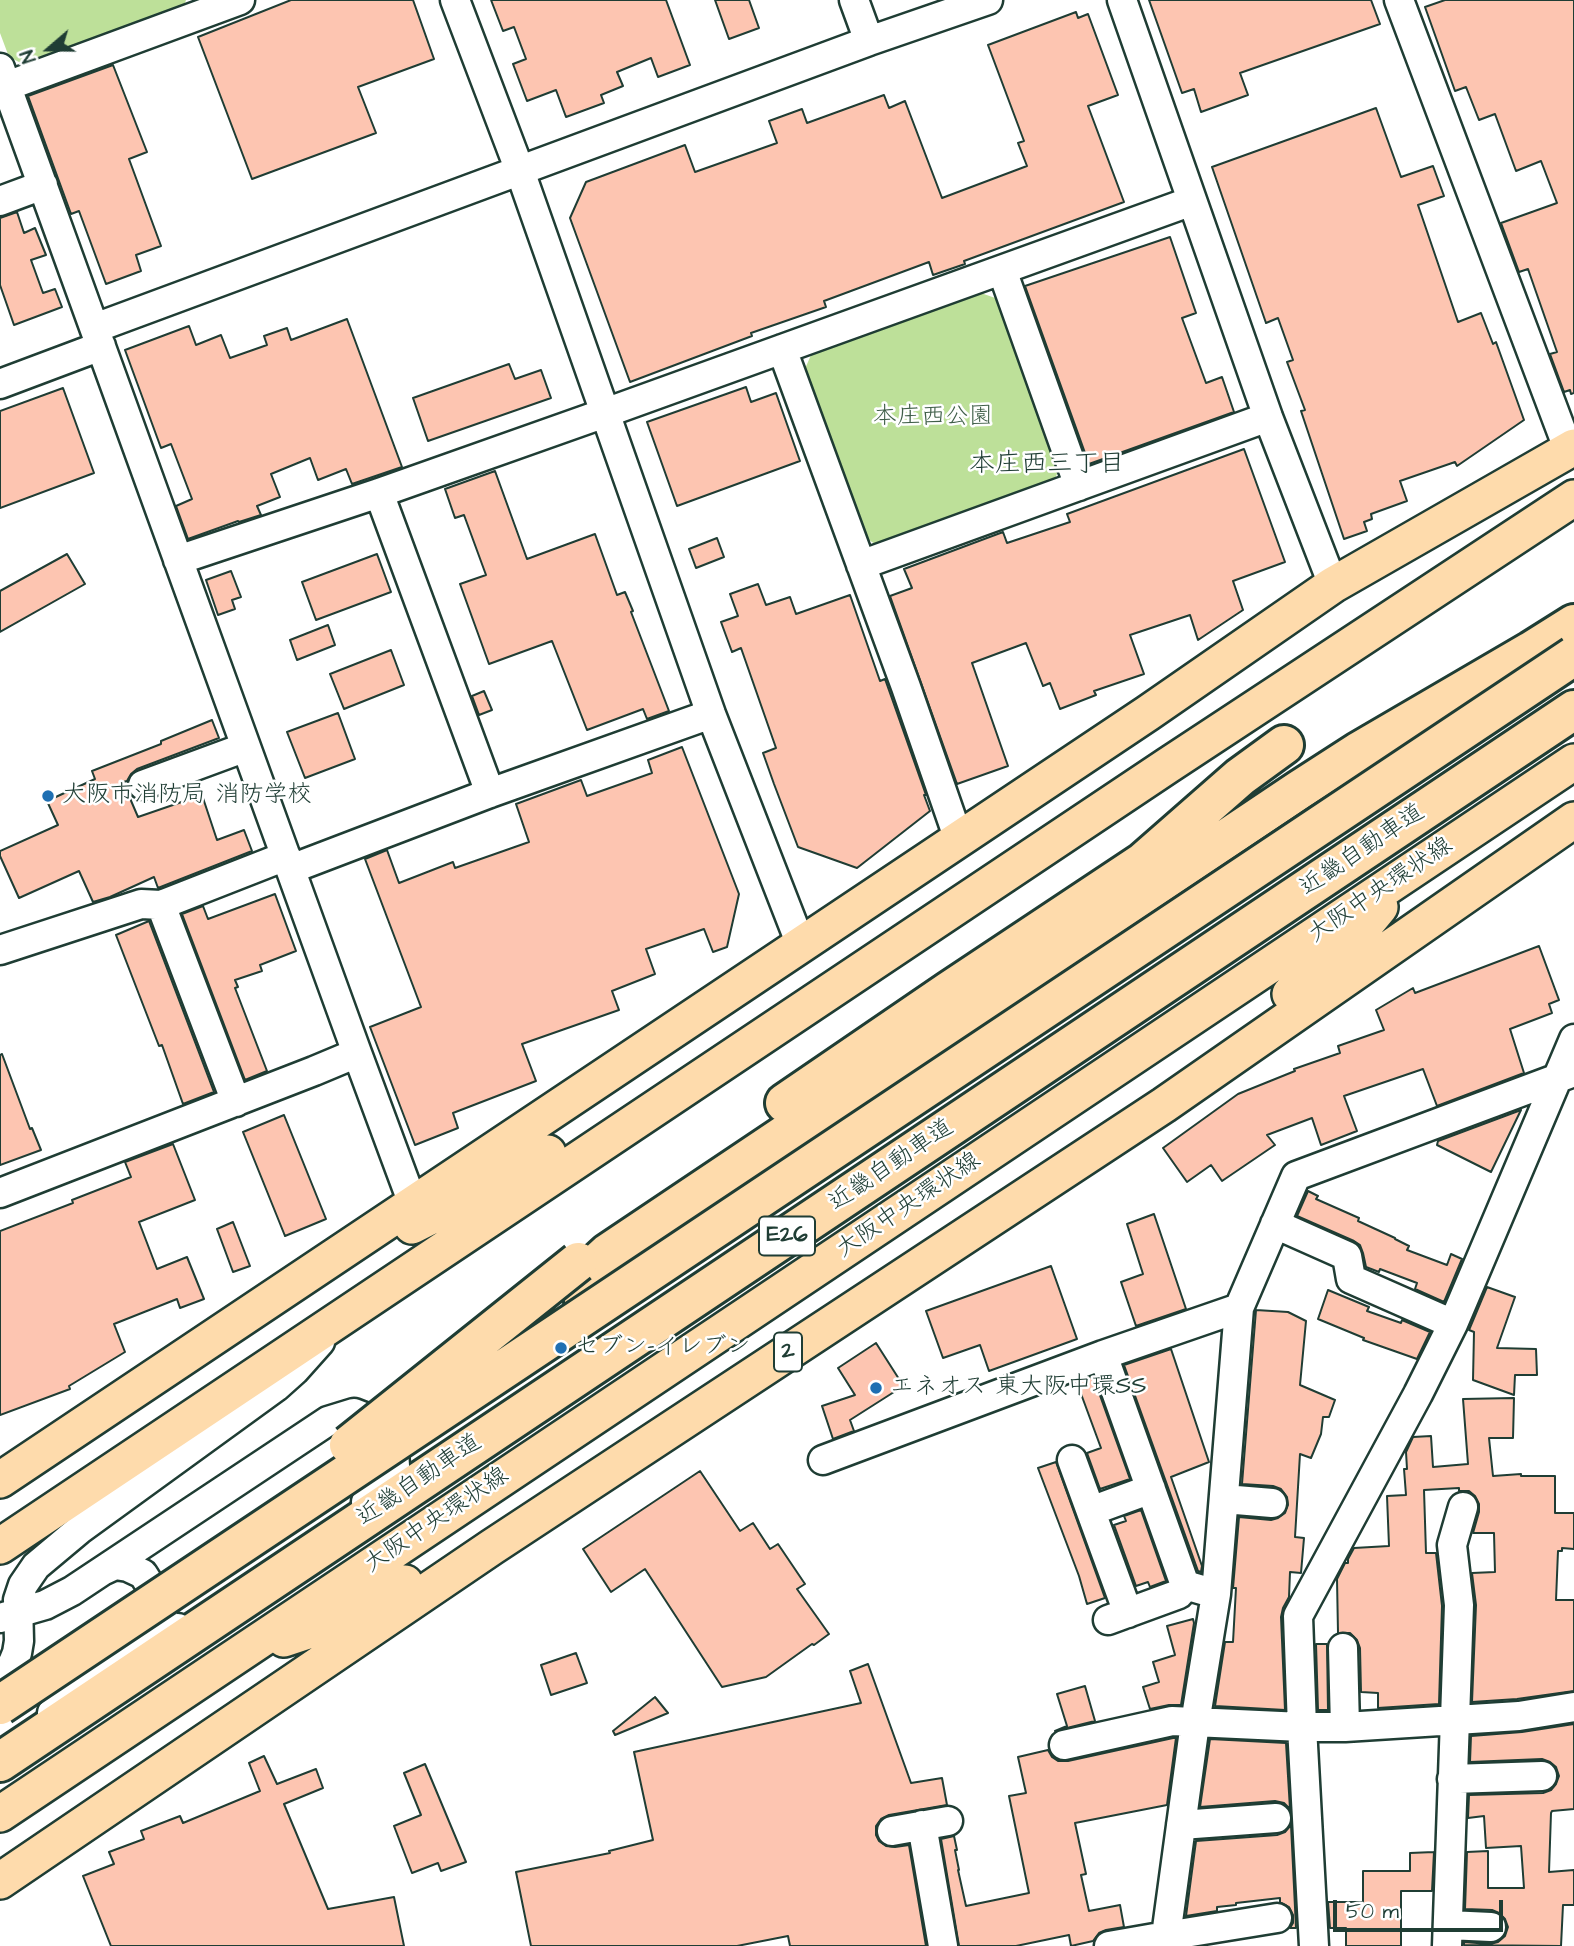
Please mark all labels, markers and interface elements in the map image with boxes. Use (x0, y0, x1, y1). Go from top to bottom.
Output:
north arrow (14, 14, 84, 84)
text: N (14, 46, 44, 67)
park label: 本庄西公園 (873, 404, 993, 432)
district label: 本庄西三丁目 (969, 450, 1125, 482)
place label: 大阪市消防局 消防学校 (62, 782, 312, 810)
marker: 大阪市消防局 消防学校 (40, 788, 56, 804)
street label: 近畿自動車道 (1295, 799, 1431, 903)
street label: 大阪中央環状線 (1303, 832, 1459, 950)
street label: 近畿自動車道 (824, 1114, 960, 1218)
street label: 大阪中央環状線 (831, 1147, 987, 1265)
road number: E26 (759, 1217, 815, 1256)
road number: 2 (774, 1332, 802, 1372)
place label: セブン-イレブン (575, 1334, 750, 1362)
marker: セブン-イレブン (553, 1340, 569, 1356)
place label: エネオス 東大阪中環SS (890, 1374, 1146, 1402)
marker: エネオス 東大阪中環SS (868, 1380, 884, 1396)
street label: 近畿自動車道 (352, 1429, 488, 1533)
street label: 大阪中央環状線 (359, 1462, 515, 1580)
scale bar (1336, 1886, 1506, 1930)
text: 50 m (1346, 1897, 1399, 1926)

